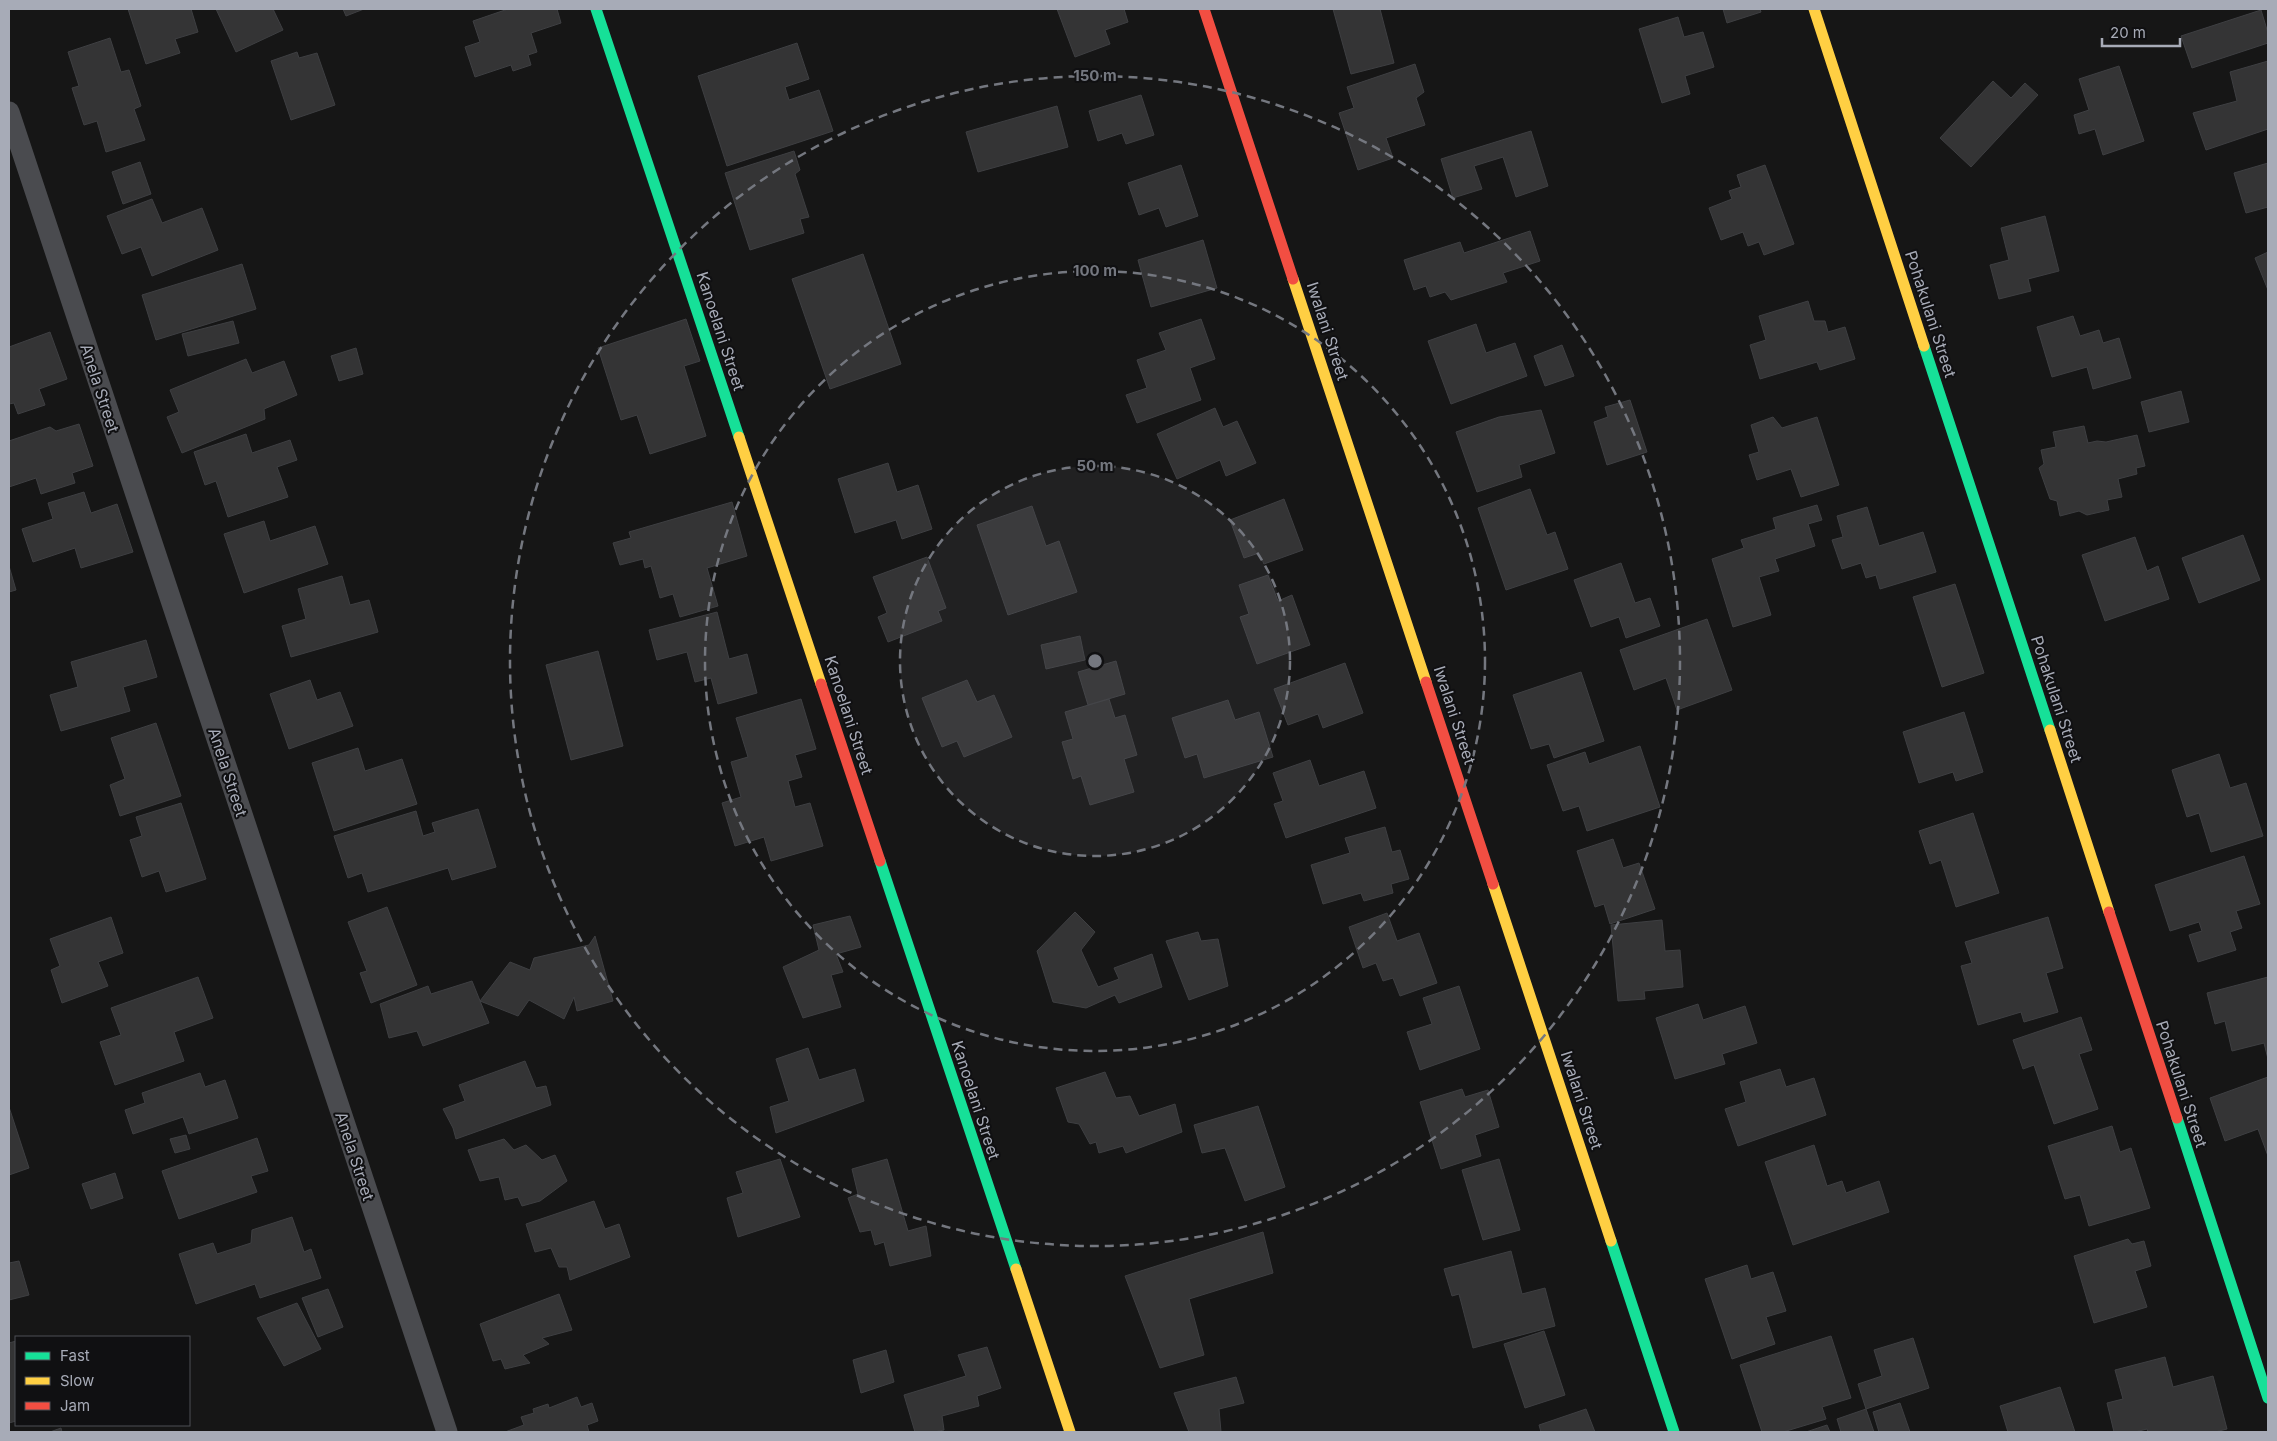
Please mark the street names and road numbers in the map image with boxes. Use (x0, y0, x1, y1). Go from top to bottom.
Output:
street label: Pohakulani Street (1901, 248, 1961, 380)
street label: Kanoelani Street (692, 269, 750, 393)
street label: Iwalani Street (1303, 279, 1353, 383)
street label: Anela Street (76, 341, 124, 435)
street label: Pohakulani Street (2027, 633, 2087, 765)
street label: Kanoelani Street (820, 653, 878, 777)
street label: Iwalani Street (1430, 663, 1480, 767)
street label: Anela Street (204, 725, 252, 819)
street label: Pohakulani Street (2152, 1018, 2212, 1150)
street label: Kanoelani Street (947, 1038, 1005, 1162)
street label: Iwalani Street (1557, 1048, 1607, 1152)
street label: Anela Street (331, 1109, 379, 1203)

